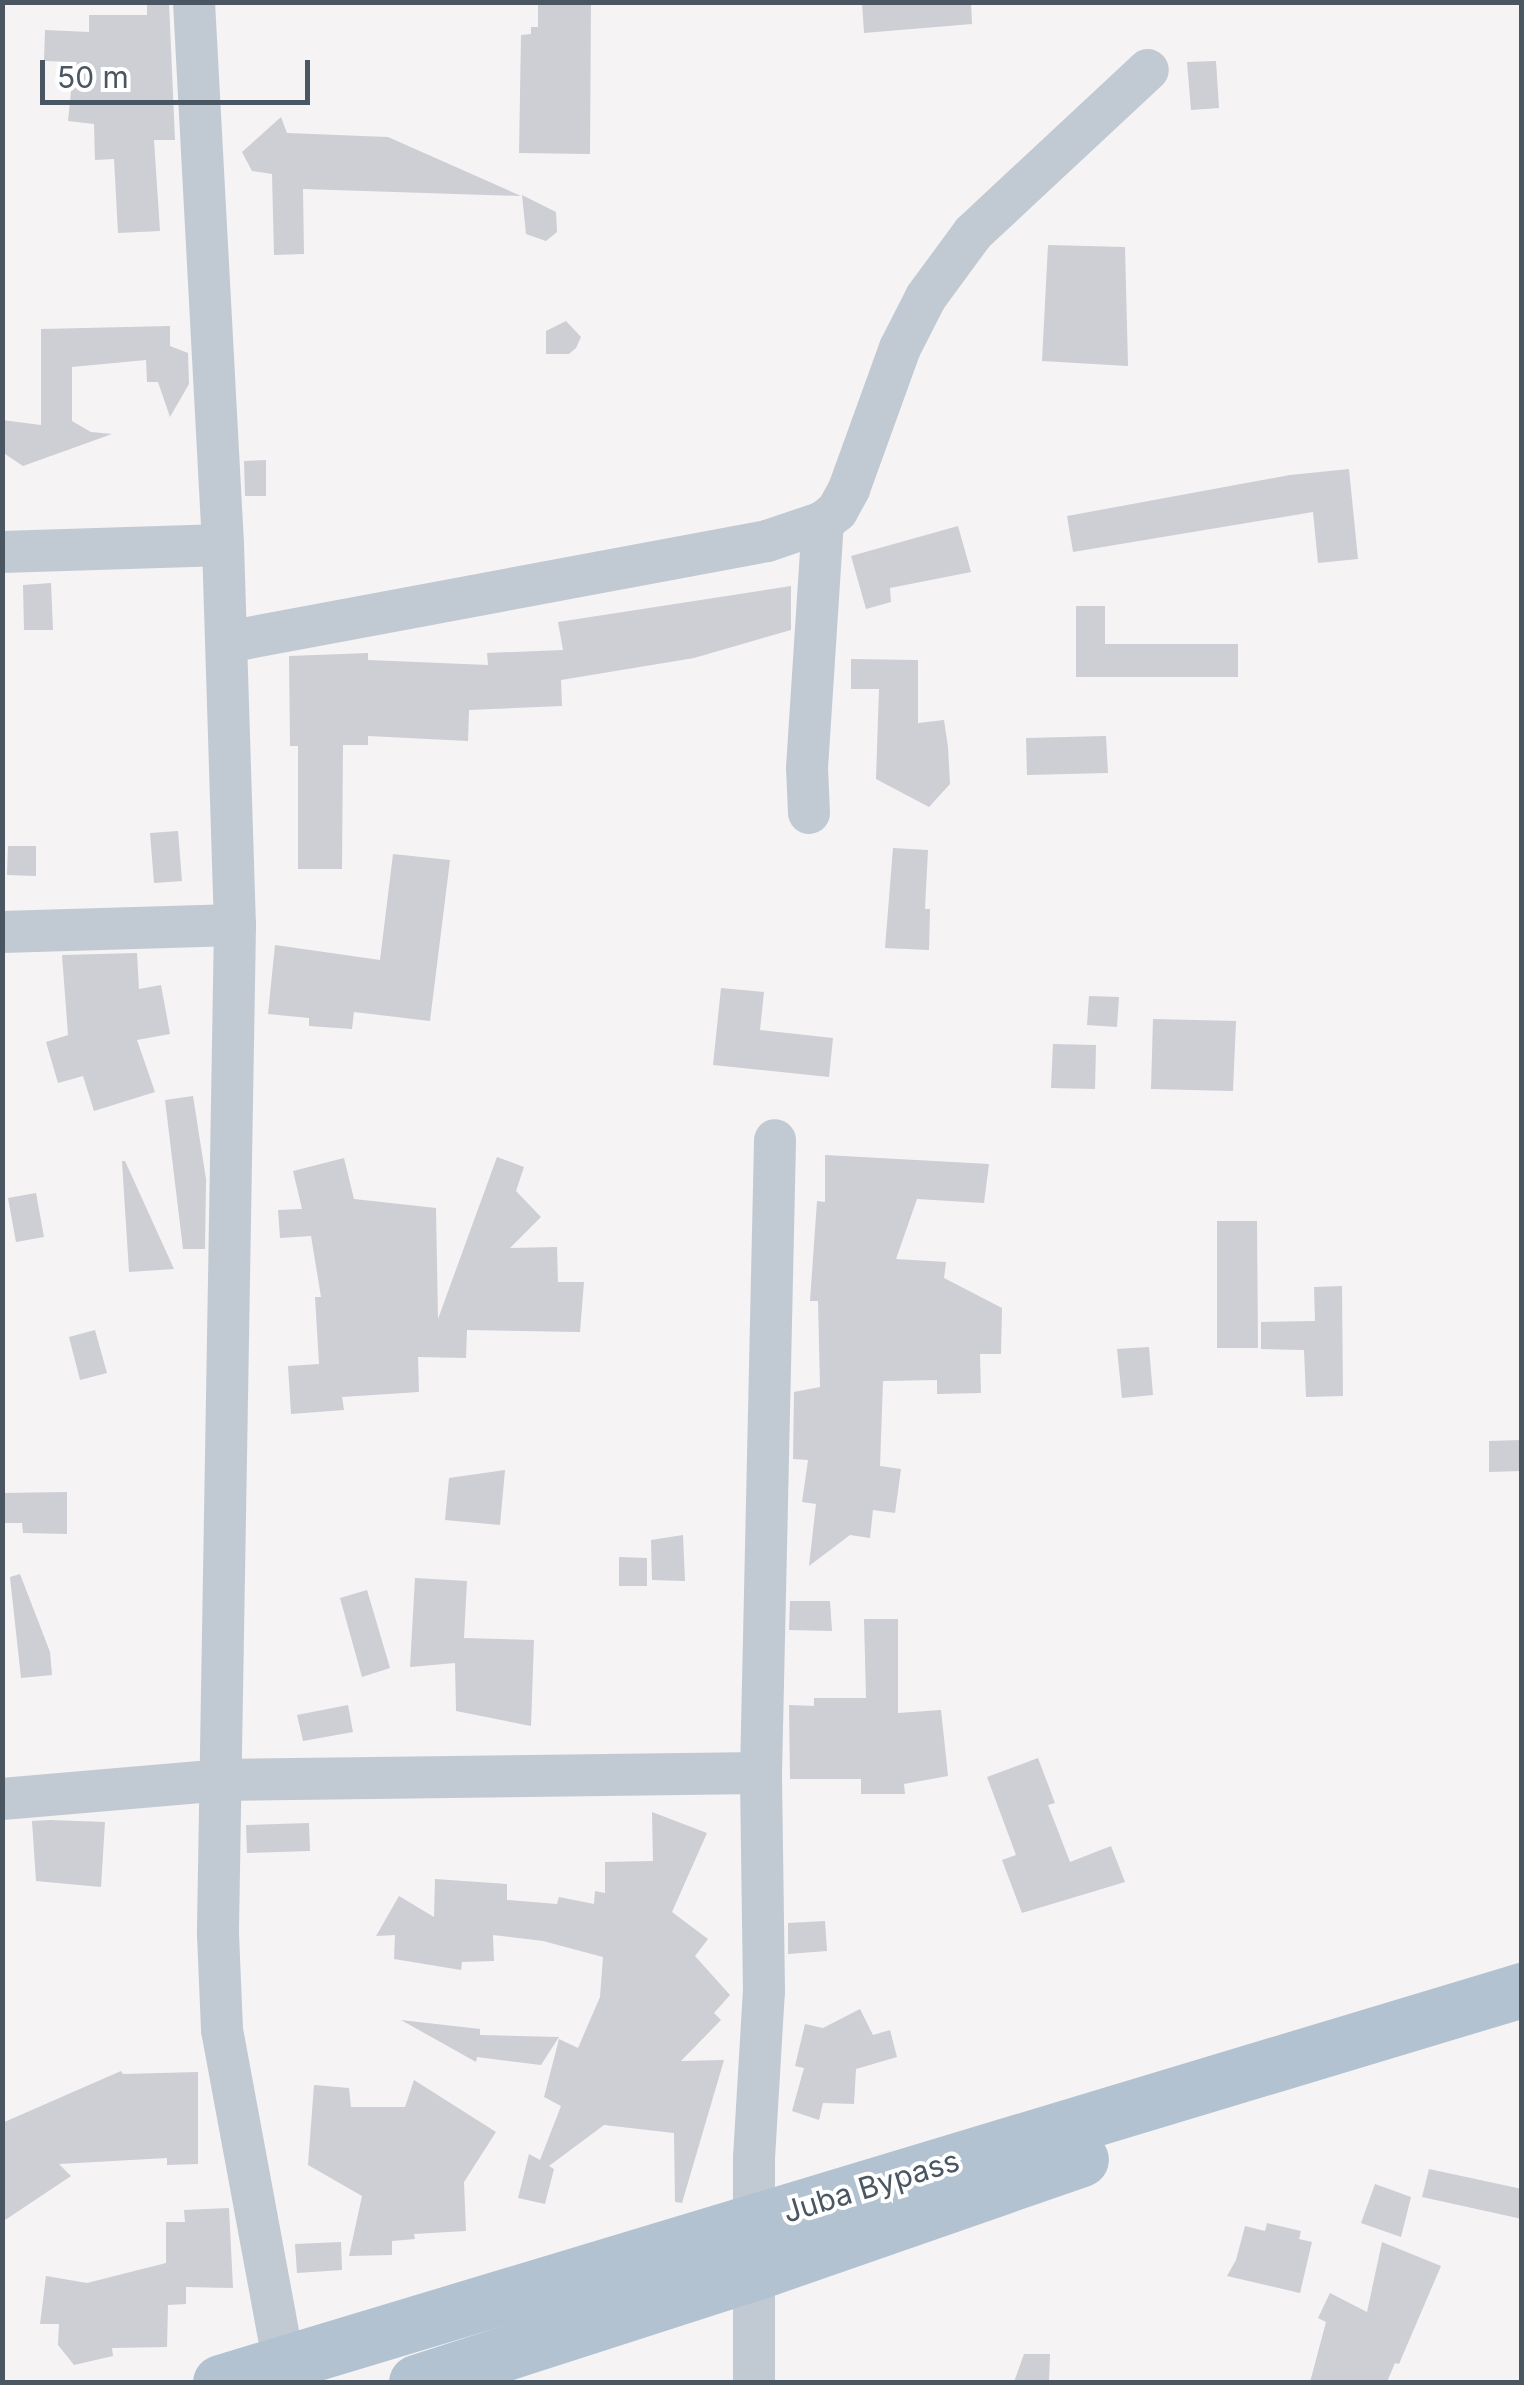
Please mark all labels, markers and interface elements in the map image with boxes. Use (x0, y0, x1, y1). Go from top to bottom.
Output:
scale bar (45, 40, 315, 102)
text: 50 m (57, 59, 129, 95)
street label: Juba Bypass (778, 2142, 964, 2230)

